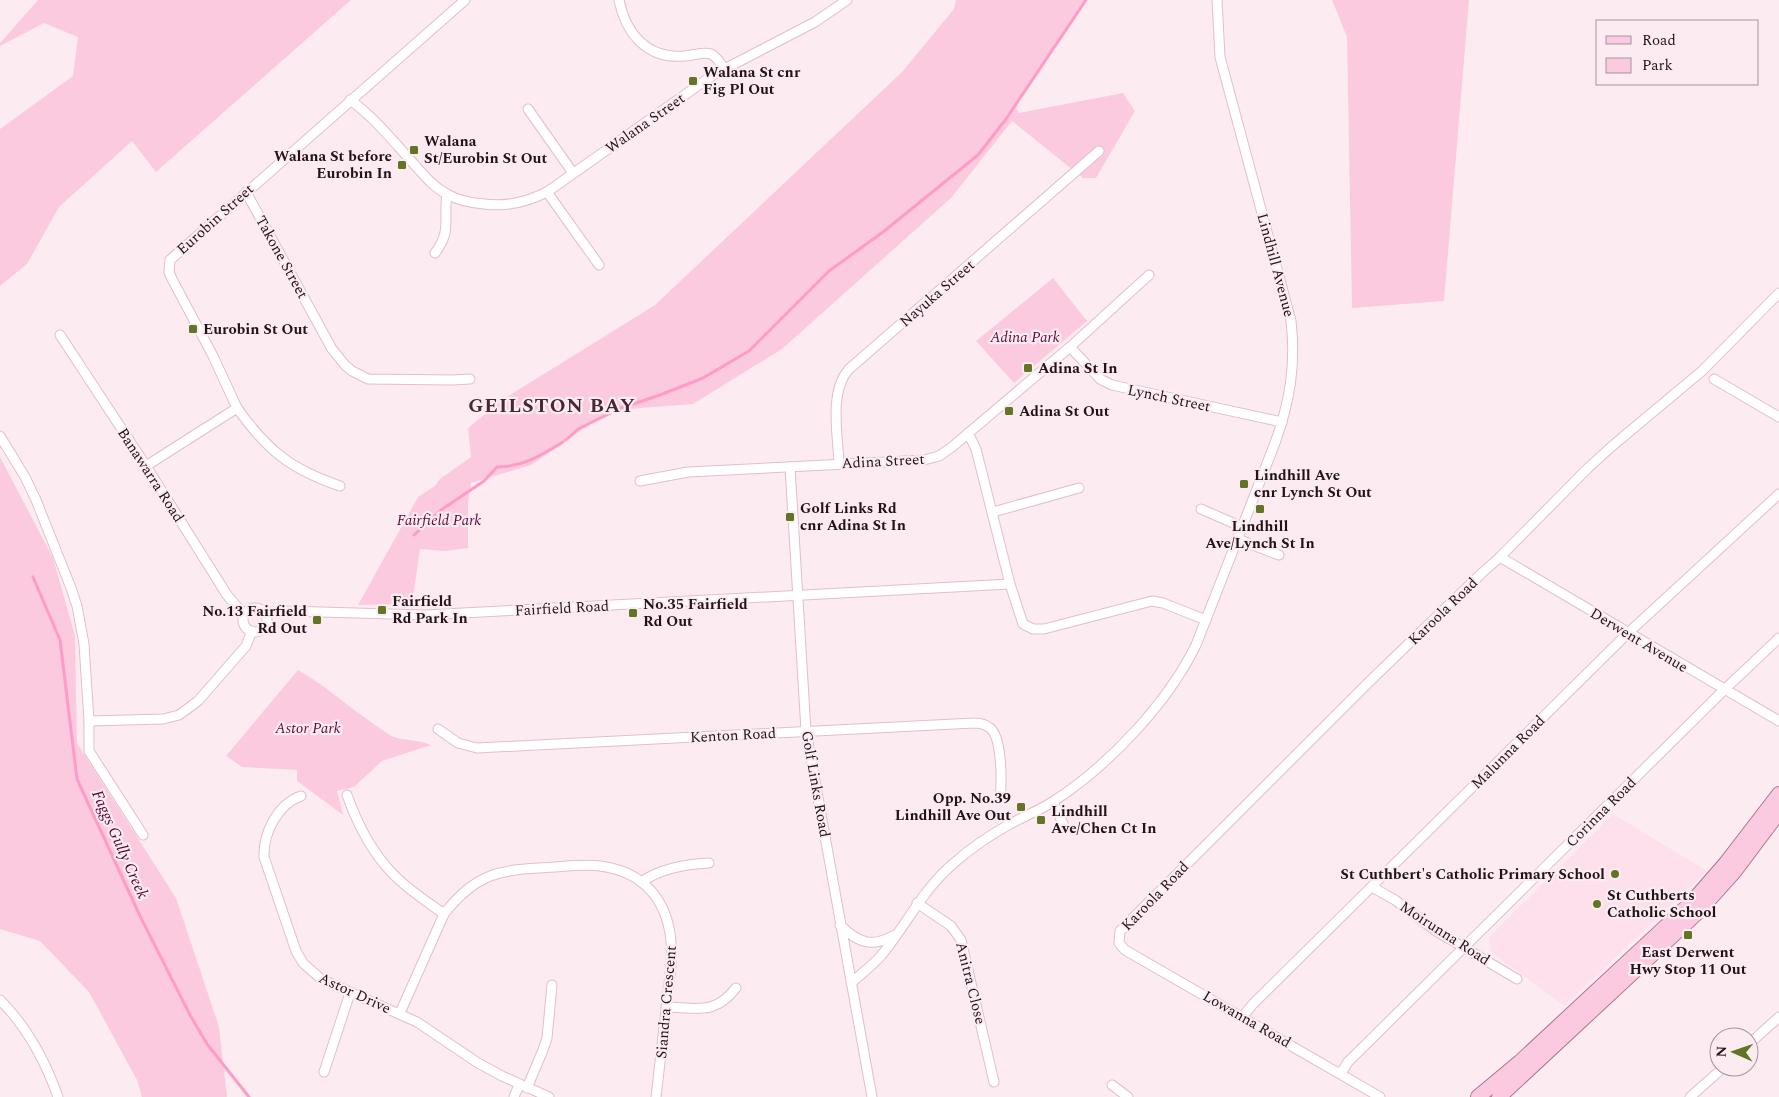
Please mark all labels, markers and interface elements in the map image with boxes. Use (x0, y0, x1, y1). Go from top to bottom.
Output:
legend (1596, 20, 1759, 85)
text: Road (1642, 29, 1676, 52)
text: Park (1642, 54, 1673, 77)
place label: Walana St cnr Fig Pl Out (703, 61, 801, 101)
marker: Walana St cnr Fig Pl Out (687, 75, 699, 87)
street label: Walana Street (601, 87, 690, 159)
place label: Walana St/Eurobin St Out (424, 130, 547, 170)
marker: Walana St/Eurobin St Out (408, 144, 420, 156)
place label: Walana St before Eurobin In (274, 145, 392, 185)
marker: Walana St before Eurobin In (396, 159, 408, 171)
street label: Eurobin Street (172, 178, 259, 260)
street label: Takone Street (249, 211, 314, 303)
street label: Lindhill Avenue (1251, 211, 1300, 320)
street label: Nayuka Street (895, 254, 980, 333)
place label: Eurobin St Out (203, 318, 308, 341)
marker: Eurobin St Out (187, 323, 199, 335)
park label: Adina Park (989, 326, 1060, 349)
place label: Adina St In (1038, 357, 1117, 380)
marker: Adina St In (1022, 362, 1034, 374)
street label: Lynch Street (1125, 378, 1213, 419)
district label: GEILSTON BAY (468, 391, 636, 421)
place label: Adina St Out (1019, 400, 1110, 423)
marker: Adina St Out (1003, 405, 1015, 417)
street label: Banawarra Road (111, 423, 190, 527)
street label: Adina Street (841, 448, 925, 475)
place label: Lindhill Ave cnr Lynch St Out (1254, 464, 1372, 504)
marker: Lindhill Ave cnr Lynch St Out (1238, 478, 1250, 490)
place label: Golf Links Rd cnr Adina St In (800, 497, 906, 537)
marker: Lindhill Ave/Lynch St In (1254, 503, 1266, 515)
park label: Fairfield Park (397, 509, 481, 532)
marker: Golf Links Rd cnr Adina St In (784, 511, 796, 523)
place label: Lindhill Ave/Lynch St In (1205, 515, 1315, 555)
street label: Karoola Road (1403, 572, 1483, 651)
place label: Fairfield Rd Park In (392, 590, 468, 630)
place label: No.35 Fairfield Rd Out (643, 593, 748, 633)
street label: Fairfield Road (514, 595, 610, 622)
place label: No.13 Fairfield Rd Out (202, 600, 307, 640)
street label: Derwent Avenue (1585, 602, 1692, 679)
marker: Fairfield Rd Park In (376, 604, 388, 616)
marker: No.35 Fairfield Rd Out (627, 607, 639, 619)
marker: No.13 Fairfield Rd Out (311, 614, 323, 626)
street label: Malunna Road (1466, 710, 1551, 795)
park label: Astor Park (274, 717, 341, 740)
street label: Kenton Road (689, 722, 777, 749)
street label: Golf Links Road (795, 729, 836, 839)
street label: Corinna Road (1561, 772, 1642, 853)
water label: Faggs Gully Creek (85, 786, 155, 903)
place label: Opp. No.39 Lindhill Ave Out (895, 787, 1011, 827)
place label: Lindhill Ave/Chen Ct In (1051, 800, 1156, 840)
marker: Opp. No.39 Lindhill Ave Out (1015, 801, 1027, 813)
marker: Lindhill Ave/Chen Ct In (1035, 814, 1047, 826)
street label: Karoola Road (1116, 856, 1195, 936)
place label: St Cuthbert's Catholic Primary School (1340, 863, 1605, 886)
marker: St Cuthbert's Catholic Primary School (1609, 868, 1621, 880)
place label: St Cuthberts Catholic School (1607, 884, 1716, 924)
street label: Moirunna Road (1395, 895, 1495, 971)
marker: St Cuthberts Catholic School (1591, 898, 1603, 910)
marker: East Derwent Hwy Stop 11 Out (1682, 929, 1694, 941)
street label: Anitra Close (949, 939, 992, 1027)
place label: East Derwent Hwy Stop 11 Out (1630, 941, 1747, 981)
street label: Siandra Crescent (650, 945, 683, 1060)
street label: Astor Drive (315, 967, 395, 1020)
street label: Lowanna Road (1198, 985, 1295, 1054)
north arrow (1709, 1027, 1759, 1077)
text: N (1711, 1045, 1732, 1058)

